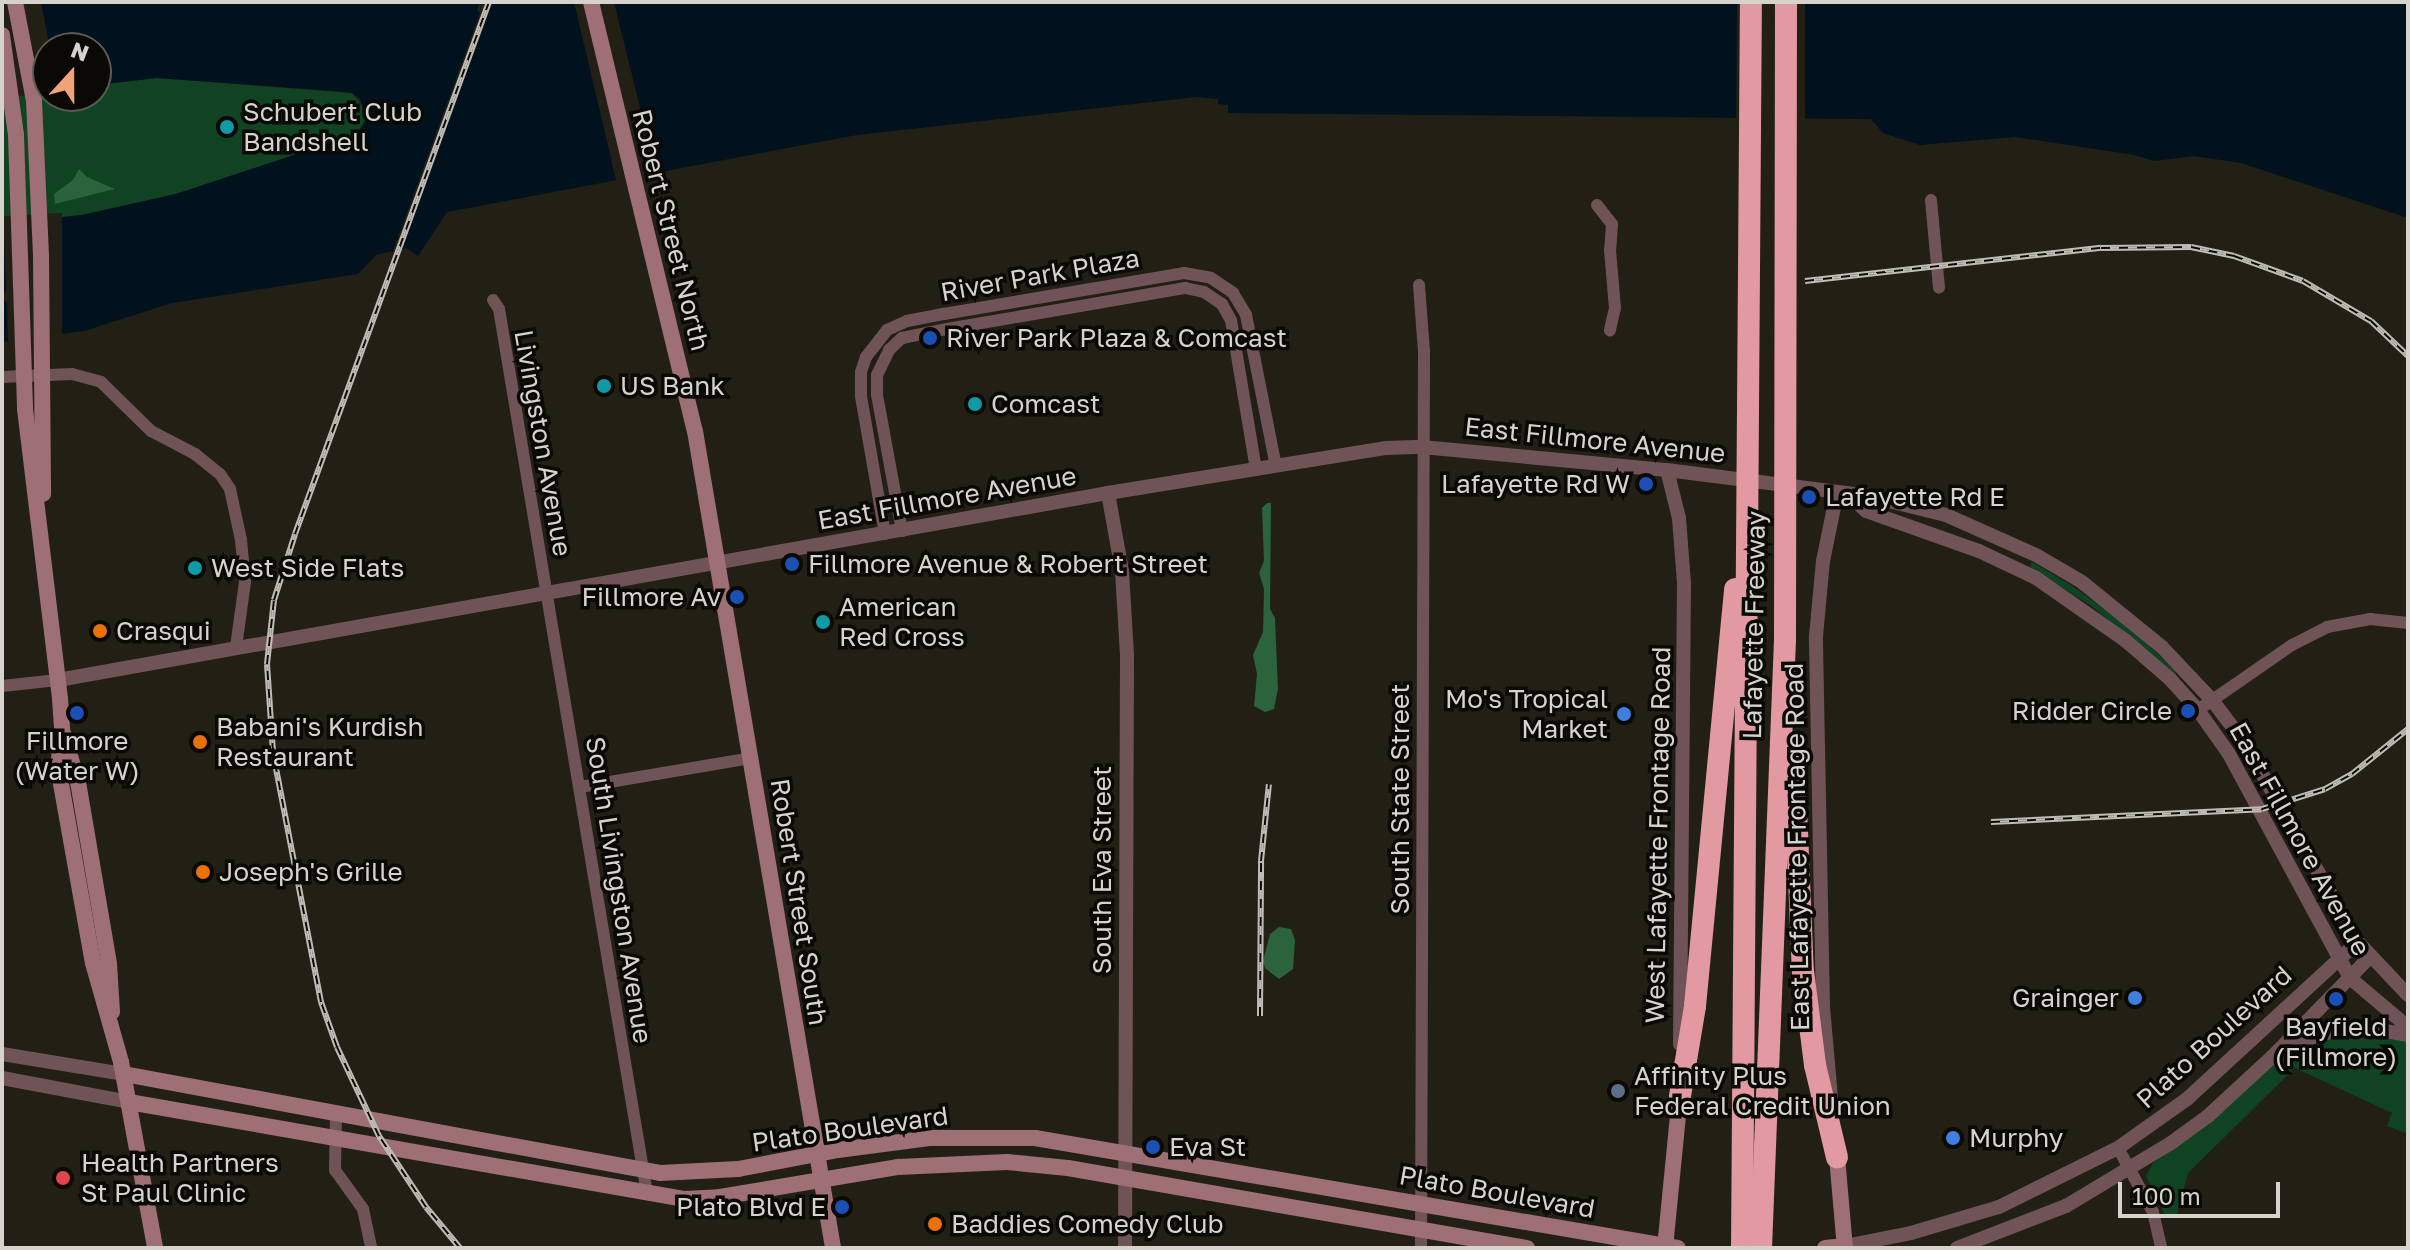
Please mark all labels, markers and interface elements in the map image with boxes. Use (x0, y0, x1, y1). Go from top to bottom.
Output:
north arrow (32, 32, 112, 112)
text: N (67, 35, 93, 67)
place label: Schubert Club Bandshell (243, 96, 422, 158)
street label: Robert Street North (626, 106, 716, 354)
marker: Schubert Club Bandshell (218, 118, 236, 136)
street label: River Park Plaza (938, 242, 1142, 308)
place label: River Park Plaza & Comcast (946, 322, 1287, 354)
street label: Livingston Avenue (508, 327, 578, 559)
marker: River Park Plaza & Comcast (921, 329, 939, 347)
place label: US Bank (620, 370, 725, 402)
marker: US Bank (595, 377, 613, 395)
place label: Comcast (991, 388, 1100, 420)
marker: Comcast (966, 395, 984, 413)
street label: East Fillmore Avenue (1463, 411, 1727, 469)
street label: East Fillmore Avenue (815, 460, 1079, 536)
place label: Lafayette Rd W (1441, 468, 1630, 500)
marker: Lafayette Rd W (1637, 475, 1655, 493)
place label: Lafayette Rd E (1825, 481, 2005, 513)
marker: Lafayette Rd E (1800, 488, 1818, 506)
street label: Lafayette Freeway (1736, 510, 1772, 740)
place label: Fillmore Avenue & Robert Street (808, 548, 1208, 580)
place label: West Side Flats (211, 552, 404, 584)
marker: Fillmore Avenue & Robert Street (783, 555, 801, 573)
marker: West Side Flats (186, 559, 204, 577)
place label: Fillmore Av (581, 581, 721, 613)
marker: Fillmore Av (728, 588, 746, 606)
place label: American Red Cross (839, 591, 965, 652)
marker: American Red Cross (814, 613, 832, 631)
place label: Crasqui (116, 615, 211, 647)
marker: Crasqui (91, 622, 109, 640)
street label: West Lafayette Frontage Road (1639, 646, 1677, 1024)
street label: East Lafayette Frontage Road (1778, 663, 1816, 1031)
place label: Mo's Tropical Market (1445, 683, 1608, 744)
street label: South State Street (1384, 684, 1416, 914)
place label: Ridder Circle (2012, 695, 2172, 727)
marker: Ridder Circle (2179, 702, 2197, 720)
marker: Fillmore (Water W) (68, 704, 86, 722)
marker: Mo's Tropical Market (1615, 705, 1633, 723)
place label: Babani's Kurdish Restaurant (216, 711, 424, 772)
street label: East Fillmore Avenue (2223, 717, 2377, 961)
place label: Fillmore (Water W) (14, 725, 140, 786)
marker: Babani's Kurdish Restaurant (191, 733, 209, 751)
street label: South Livingston Avenue (579, 734, 659, 1046)
street label: South Eva Street (1086, 766, 1118, 974)
street label: Robert Street South (764, 776, 834, 1028)
place label: Joseph's Grille (219, 856, 403, 888)
marker: Joseph's Grille (194, 863, 212, 881)
street label: Plato Boulevard (2130, 959, 2298, 1115)
place label: Grainger (2012, 982, 2119, 1014)
marker: Grainger (2126, 989, 2144, 1007)
marker: Bayfield (Fillmore) (2327, 990, 2345, 1008)
place label: Bayfield (Fillmore) (2275, 1011, 2397, 1072)
place label: Affinity Plus Federal Credit Union (1634, 1060, 1891, 1122)
marker: Affinity Plus Federal Credit Union (1609, 1082, 1627, 1100)
street label: Plato Boulevard (750, 1100, 950, 1158)
place label: Murphy (1969, 1122, 2063, 1154)
marker: Murphy (1944, 1129, 1962, 1147)
place label: Eva St (1169, 1131, 1246, 1163)
marker: Eva St (1144, 1138, 1162, 1156)
place label: Health Partners St Paul Clinic (81, 1147, 279, 1208)
street label: Plato Boulevard (1397, 1159, 1597, 1225)
scale bar (2122, 1166, 2284, 1216)
marker: Health Partners St Paul Clinic (52, 1167, 74, 1189)
text: 100 m (2132, 1181, 2201, 1210)
place label: Plato Blvd E (676, 1191, 826, 1223)
marker: Plato Blvd E (833, 1198, 851, 1216)
place label: Baddies Comedy Club (951, 1208, 1224, 1240)
marker: Baddies Comedy Club (926, 1215, 944, 1233)

